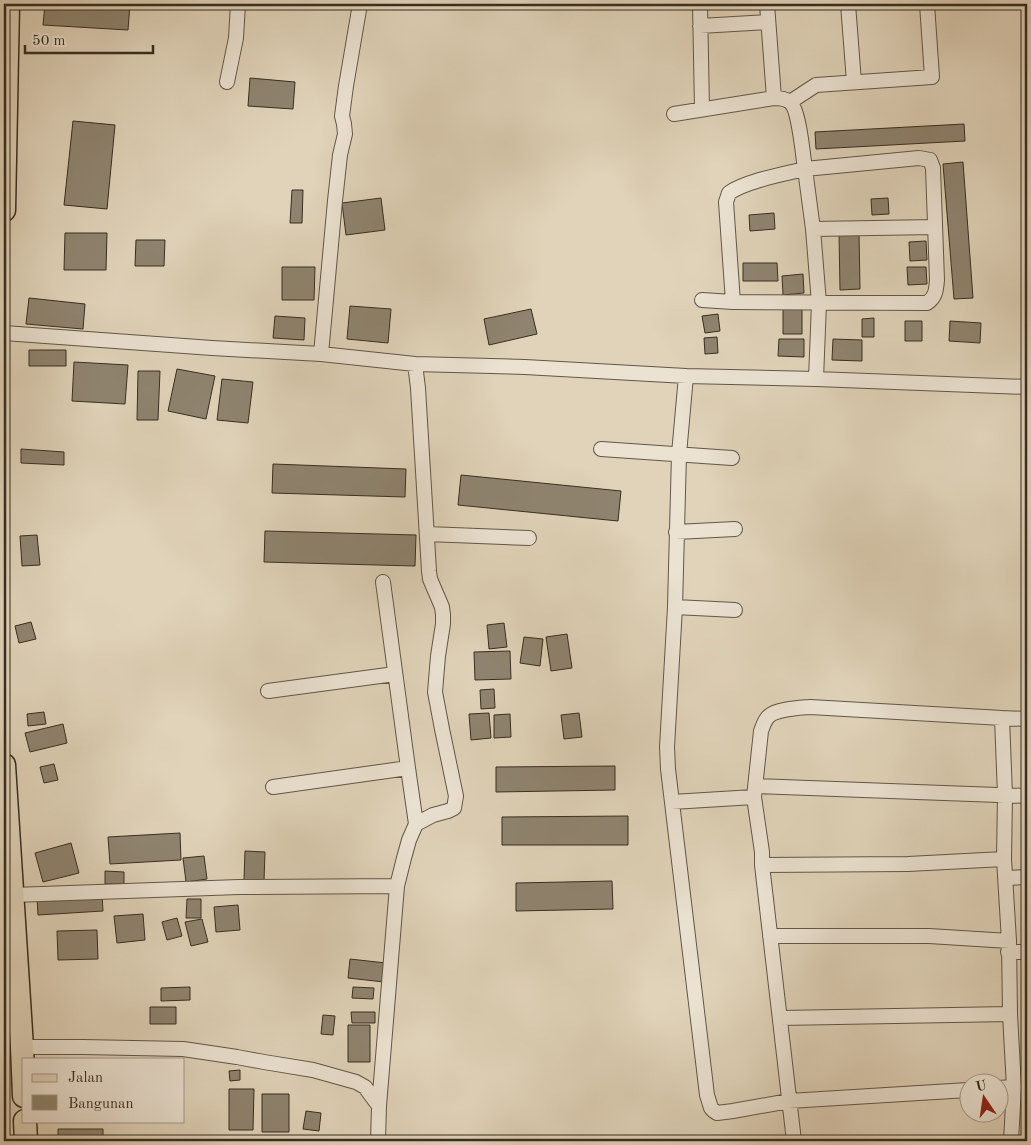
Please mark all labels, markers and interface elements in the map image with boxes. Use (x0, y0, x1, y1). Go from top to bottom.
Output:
scale bar (25, 22, 152, 54)
text: 50 m (32, 34, 66, 49)
legend (22, 1058, 185, 1122)
text: Jalan (68, 1071, 103, 1086)
north arrow (958, 1072, 1008, 1122)
text: U (974, 1078, 988, 1094)
text: Bangunan (68, 1097, 134, 1112)

